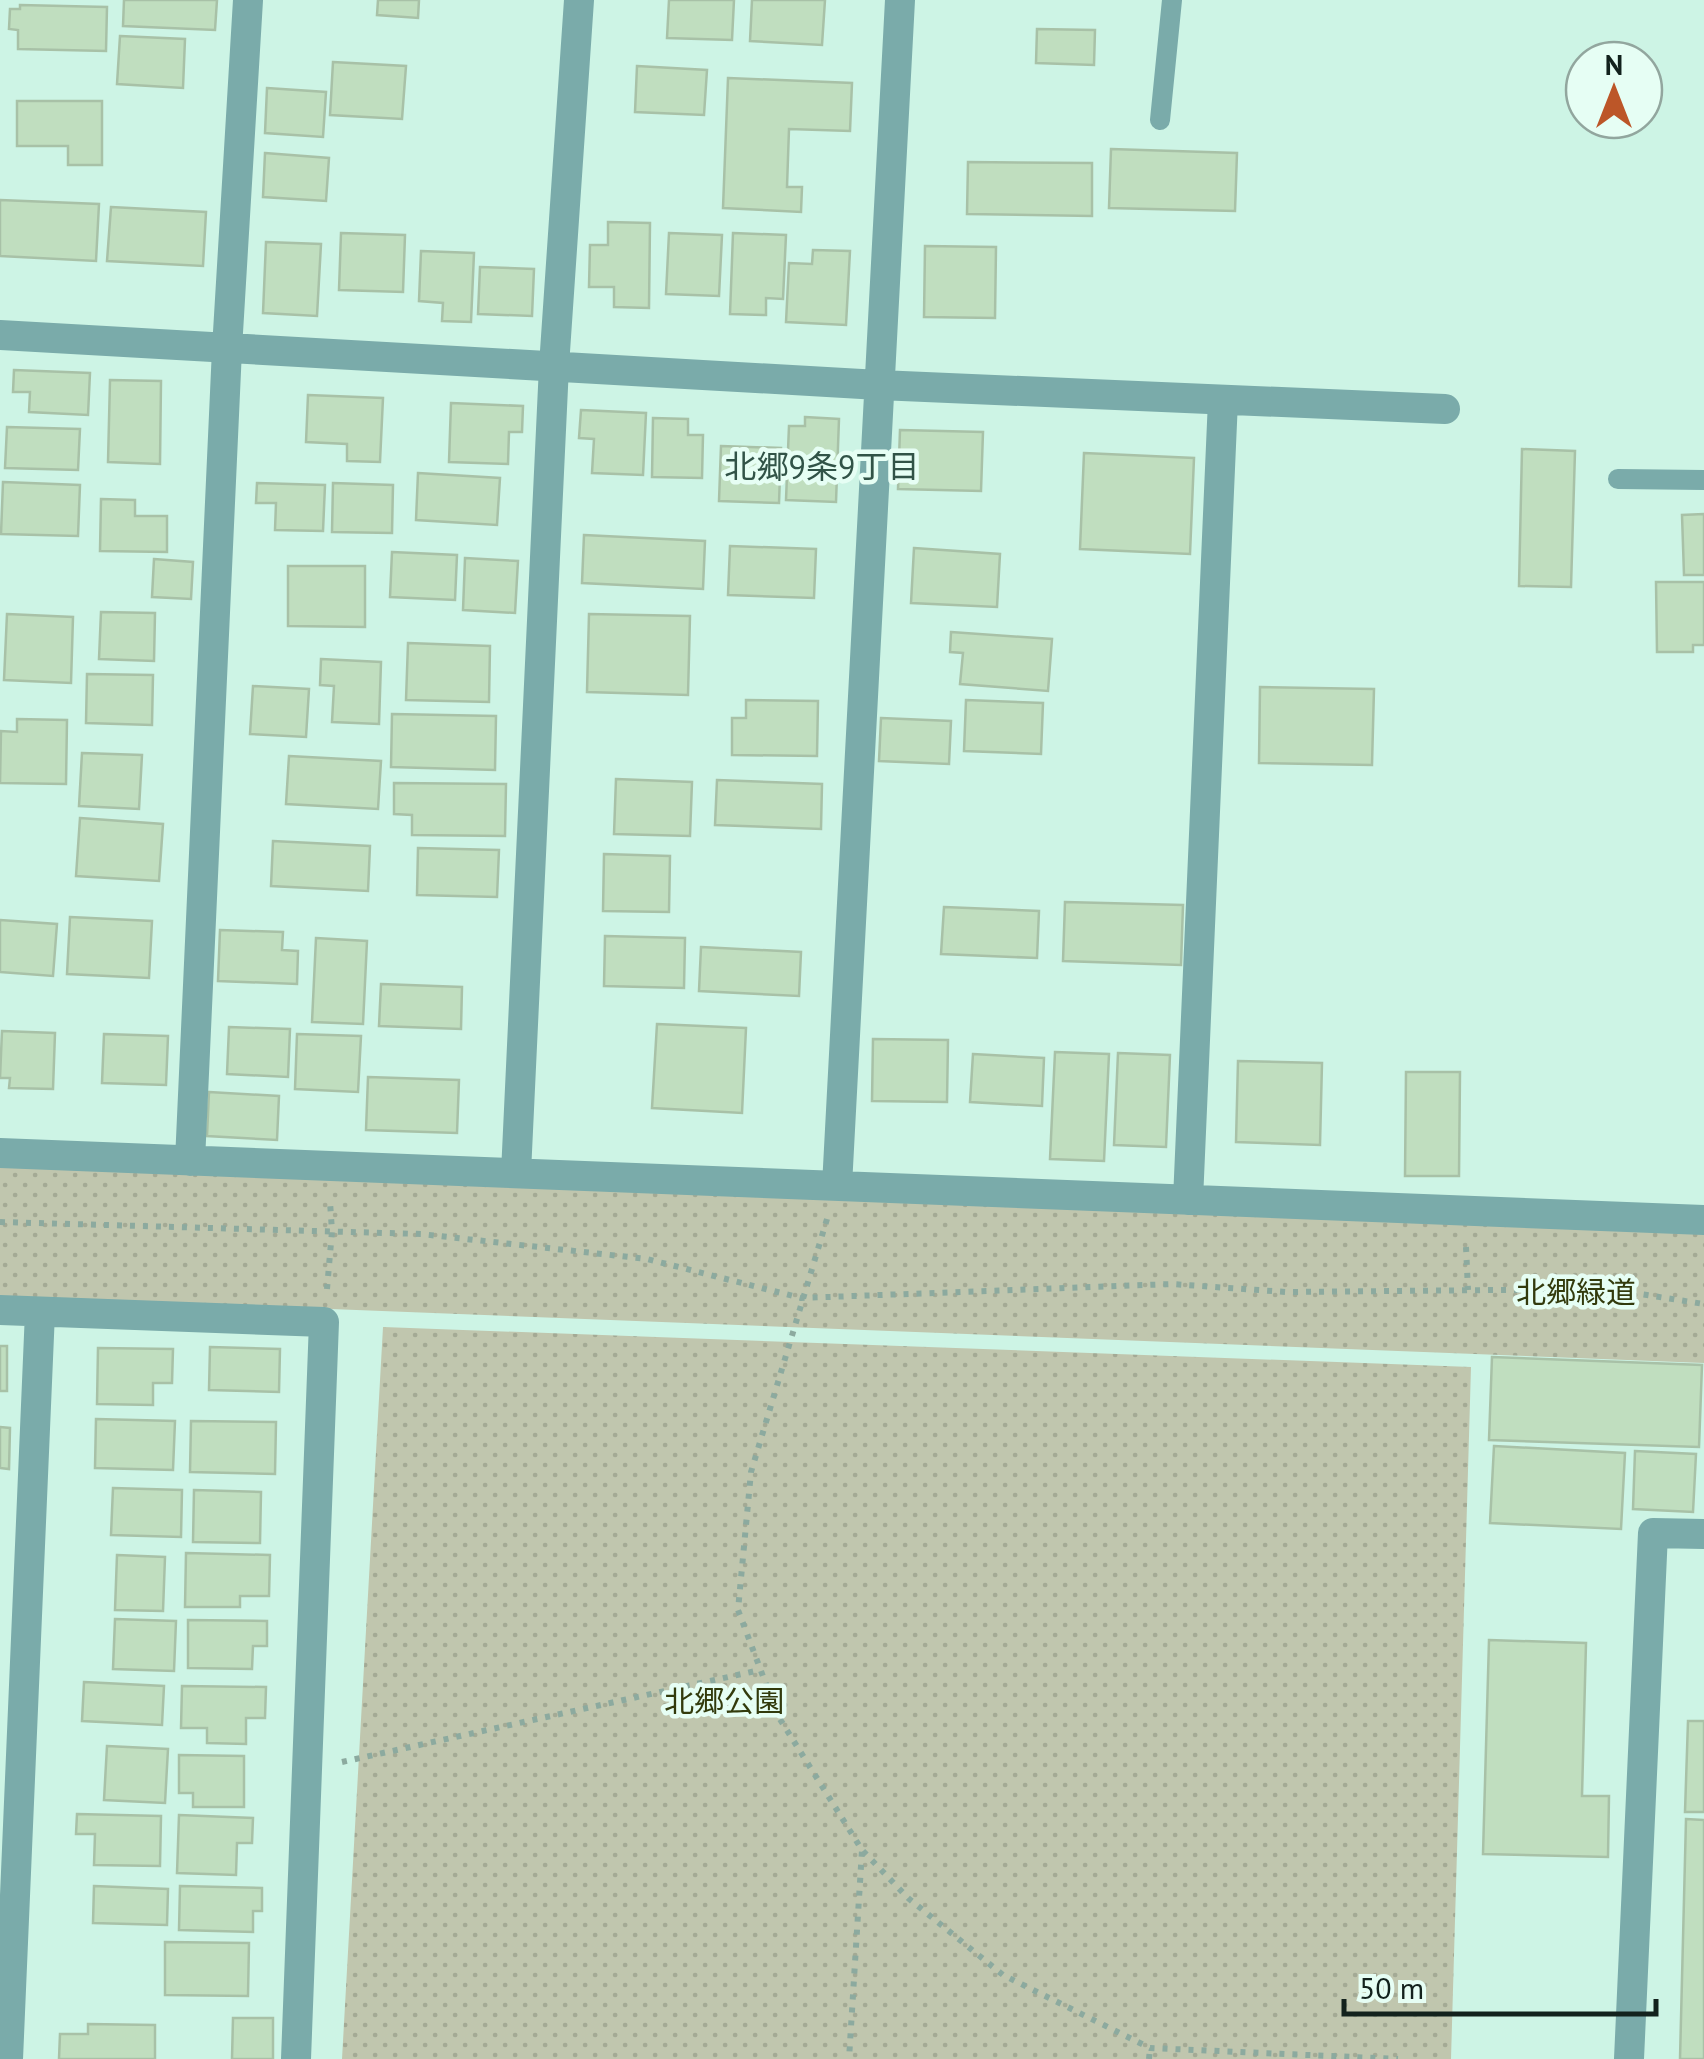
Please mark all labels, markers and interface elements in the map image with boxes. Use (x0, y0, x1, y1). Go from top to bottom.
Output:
north arrow (1564, 40, 1664, 140)
text: N (1605, 46, 1623, 83)
district label: 北郷9条9丁目 (725, 445, 919, 487)
park label: 北郷緑道 (1516, 1272, 1636, 1311)
park label: 北郷公園 (664, 1681, 784, 1720)
scale bar (1344, 1954, 1656, 2016)
text: 50 m (1359, 1968, 1424, 2007)

